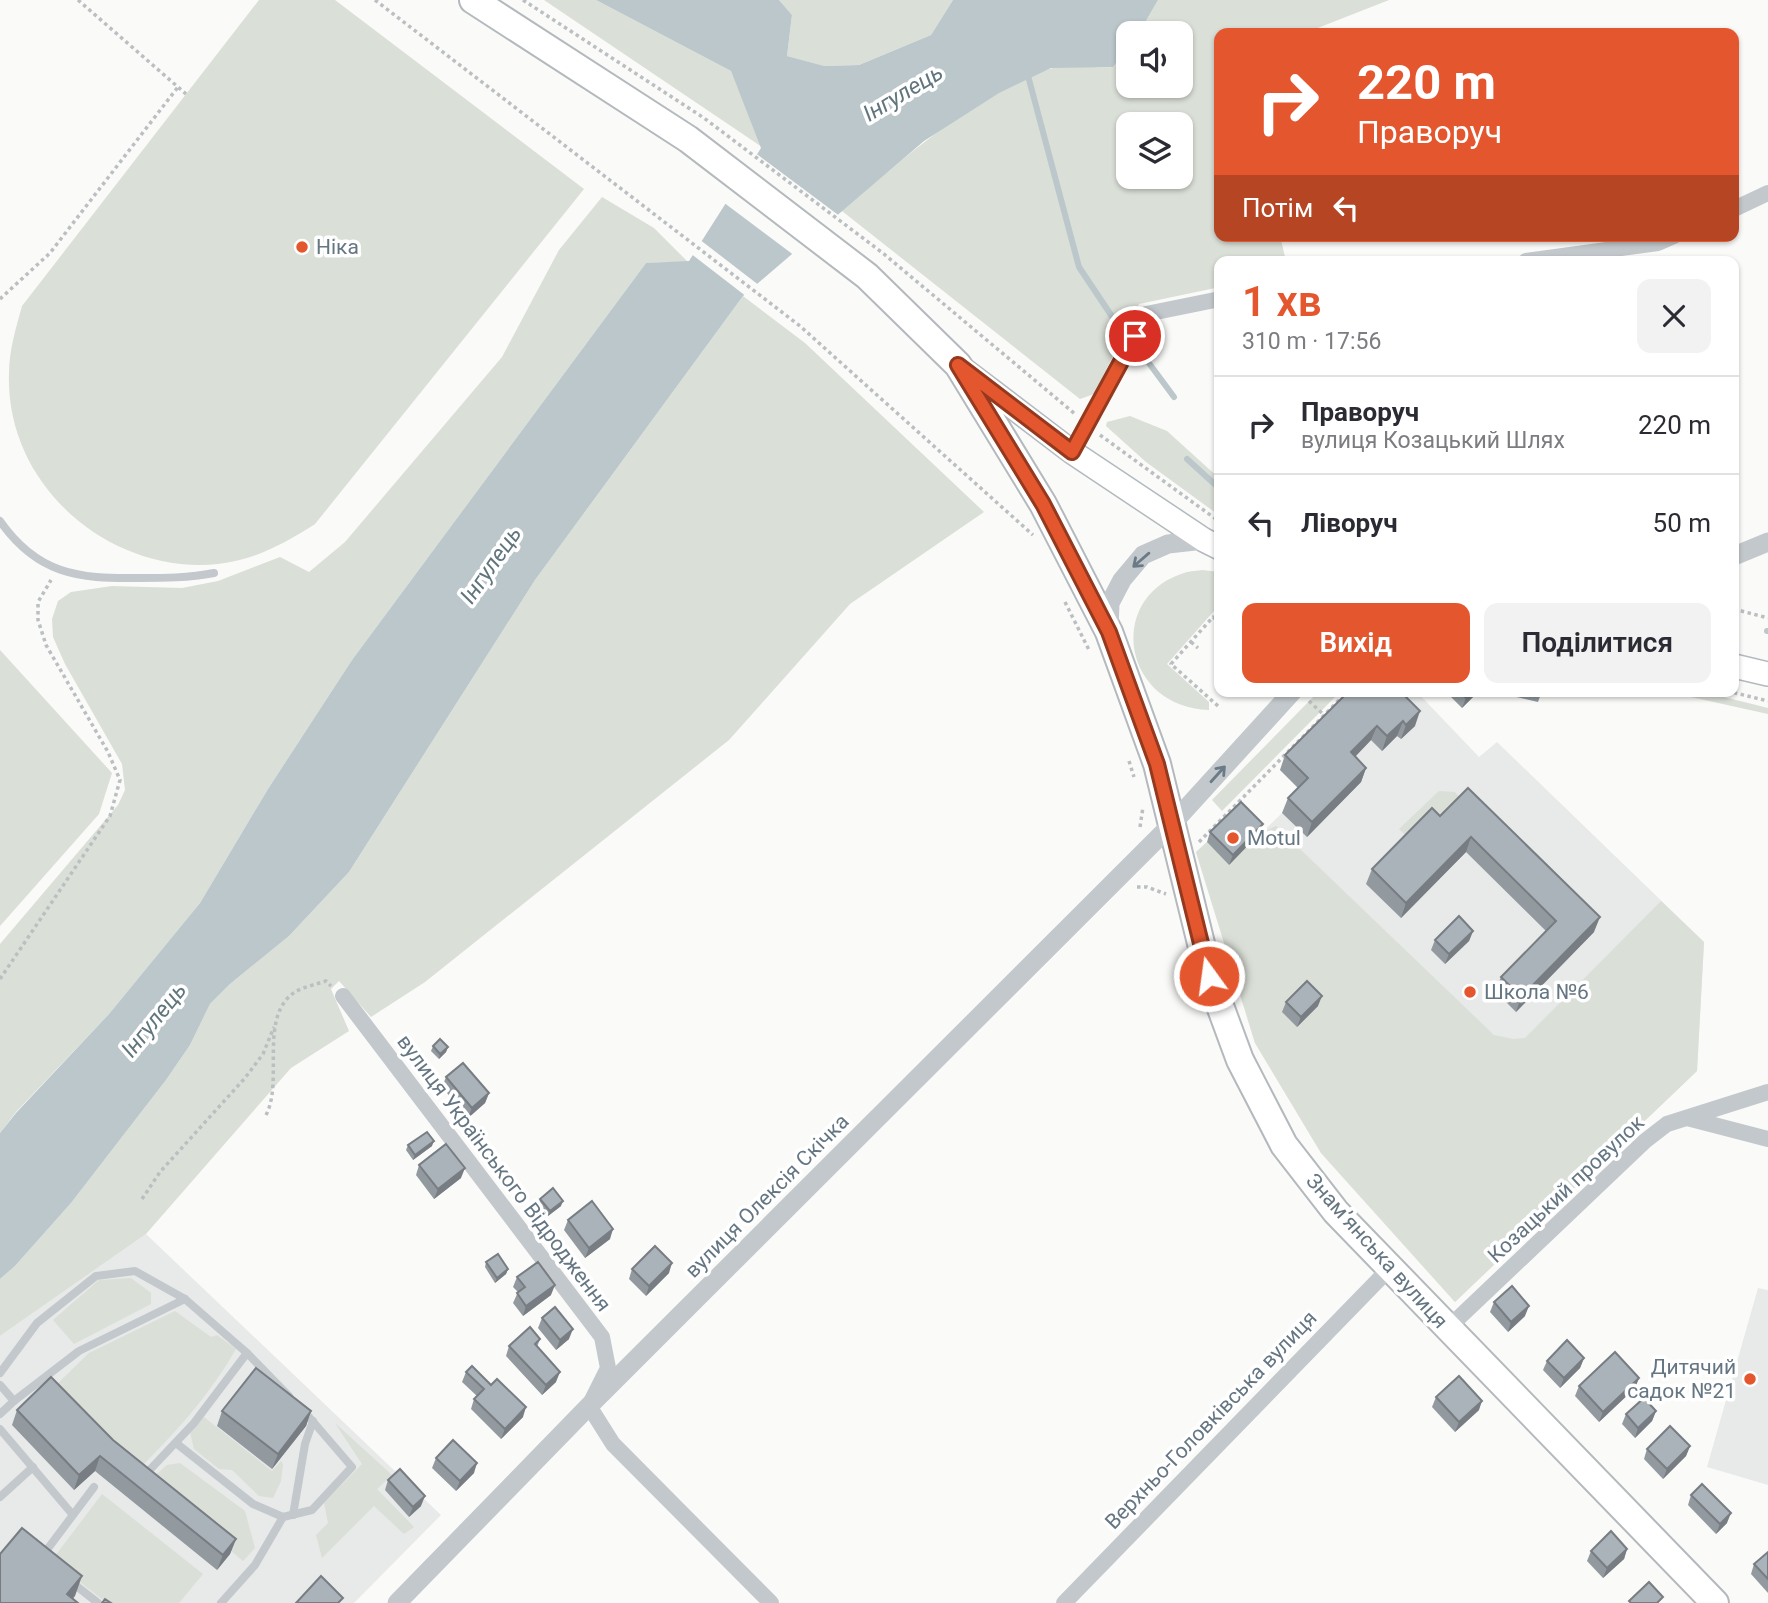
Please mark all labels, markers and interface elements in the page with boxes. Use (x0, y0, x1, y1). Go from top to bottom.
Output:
map controls (1116, 21, 1193, 189)
button: sound (1116, 21, 1193, 98)
text: 220 m (1357, 54, 1496, 111)
icon: right (1242, 56, 1333, 147)
water label: Інгулець (858, 59, 948, 127)
button: layers (1116, 112, 1193, 189)
text: Праворуч (1357, 113, 1502, 151)
icon: left (1327, 189, 1365, 227)
text: Потім (1242, 193, 1313, 223)
place label: Ніка (316, 235, 359, 259)
marker: Ніка (294, 239, 310, 255)
text: 1 хв (1242, 277, 1321, 326)
button: close (1637, 279, 1711, 353)
pin (1105, 306, 1165, 366)
icon: arrive (1116, 317, 1154, 355)
text: 310 m · 17:56 (1242, 328, 1381, 355)
text: Праворуч (1301, 397, 1419, 427)
icon: right (1242, 406, 1280, 444)
text: 220 m (1638, 410, 1711, 440)
text: вулиця Козацький Шлях (1301, 427, 1565, 454)
icon: left (1242, 504, 1280, 542)
text: Ліворуч (1301, 508, 1398, 538)
text: 50 m (1653, 508, 1711, 538)
water label: Інгулець (455, 521, 527, 609)
one-way arrow (1132, 552, 1150, 568)
button: Вихід (1242, 603, 1470, 683)
button: Поділитися (1484, 603, 1711, 683)
one-way arrow (1209, 766, 1226, 783)
place label: Motul (1247, 826, 1301, 850)
marker: Motul (1225, 830, 1241, 846)
position arrow (1172, 939, 1246, 1013)
water label: Інгулець (116, 977, 192, 1063)
place label: Школа №6 (1484, 980, 1589, 1004)
marker: Школа №6 (1462, 984, 1478, 1000)
street label: вулиця Українського Відродження (392, 1030, 616, 1316)
street label: вулиця Олексія Скічка (680, 1109, 854, 1283)
street label: Козацький провулок (1483, 1110, 1650, 1268)
street label: Знамʼянська вулиця (1301, 1169, 1453, 1333)
street label: Верхньо-Головківська вулиця (1100, 1306, 1322, 1534)
place label: Дитячий садок №21 (1627, 1355, 1736, 1403)
marker: Дитячий садок №21 (1742, 1371, 1758, 1387)

